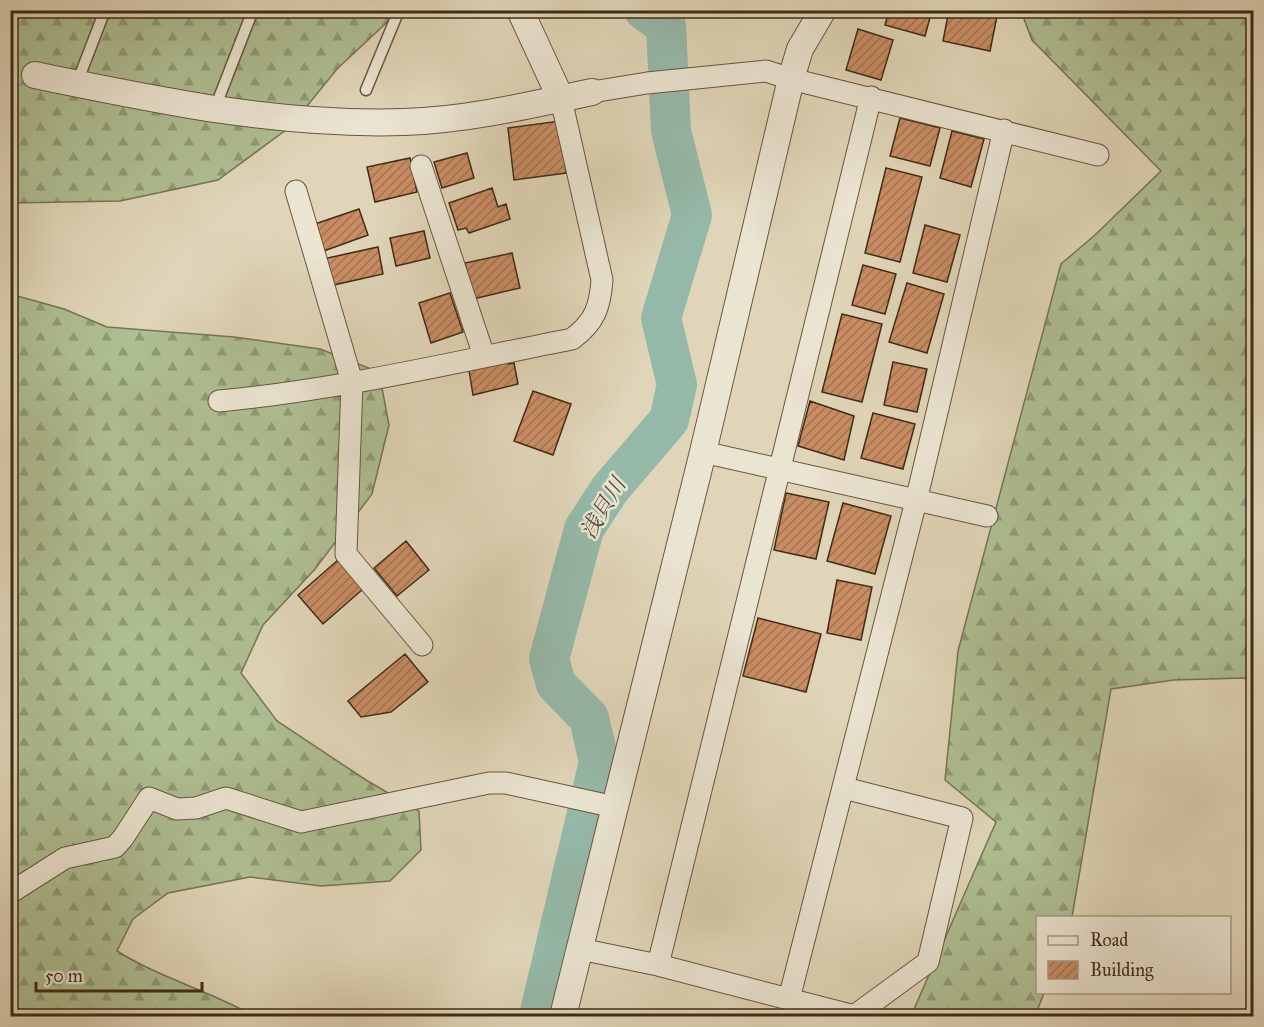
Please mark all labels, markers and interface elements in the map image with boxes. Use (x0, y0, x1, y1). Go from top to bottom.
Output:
water label: 浅貝川 (574, 471, 633, 543)
legend (1036, 916, 1231, 994)
text: Road (1090, 929, 1128, 951)
scale bar (36, 955, 202, 993)
text: Building (1090, 959, 1154, 982)
text: 50 m (45, 965, 83, 987)

